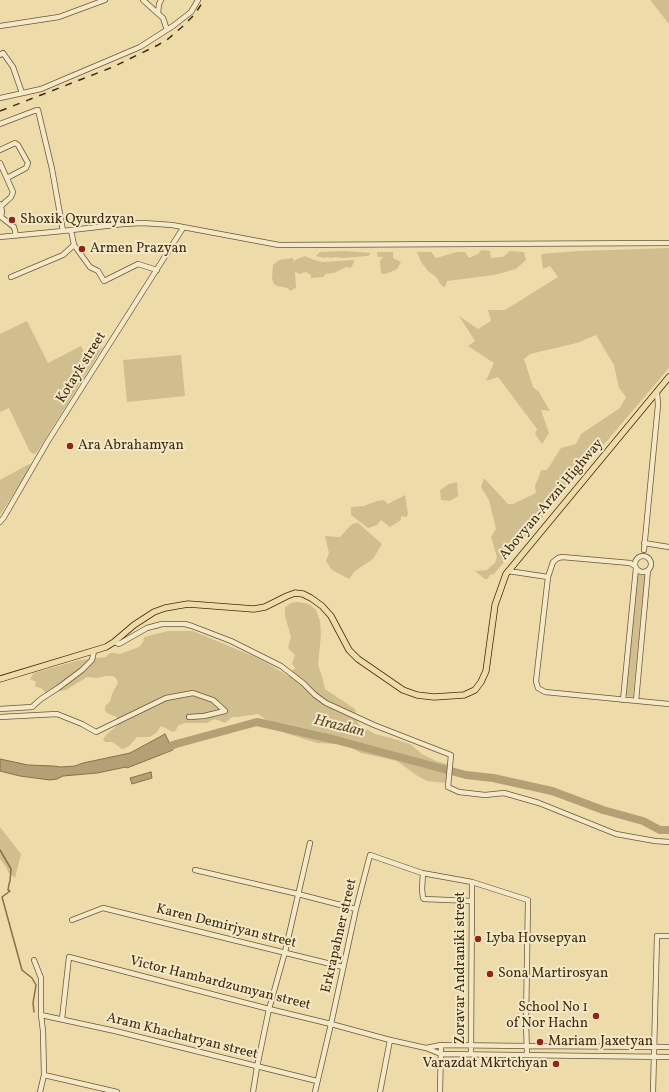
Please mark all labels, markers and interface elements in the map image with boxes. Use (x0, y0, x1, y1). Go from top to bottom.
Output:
place label: Shoxik Qyurdzyan (20, 212, 135, 228)
marker: Shoxik Qyurdzyan (7, 215, 17, 225)
place label: Armen Prazyan (90, 241, 187, 257)
marker: Armen Prazyan (77, 244, 87, 254)
street label: Kotayk street (53, 329, 111, 407)
street label: Abovyan-Arzni Highway (496, 436, 608, 564)
place label: Ara Abrahamyan (78, 438, 184, 454)
marker: Ara Abrahamyan (65, 441, 75, 451)
water label: Hrazdan (312, 712, 366, 742)
street label: Erkrapahner street (319, 877, 361, 995)
street label: Zoravar Andraniki street (453, 892, 469, 1044)
street label: Karen Demirjyan street (154, 901, 298, 953)
place label: Lyba Hovsepyan (486, 931, 587, 947)
marker: Lyba Hovsepyan (473, 934, 483, 944)
street label: Victor Hambardzumyan street (128, 953, 312, 1015)
place label: Sona Martirosyan (498, 966, 608, 982)
marker: Sona Martirosyan (485, 969, 495, 979)
place label: School No 1 of Nor Hachn (506, 1000, 588, 1032)
street label: Aram Khachatryan street (105, 1010, 259, 1064)
marker: School No 1 of Nor Hachn (591, 1011, 601, 1021)
place label: Mariam Jaxetyan (548, 1034, 653, 1050)
marker: Mariam Jaxetyan (535, 1037, 545, 1047)
place label: Varazdat Mkrtchyan (423, 1056, 548, 1072)
marker: Varazdat Mkrtchyan (551, 1059, 561, 1069)

